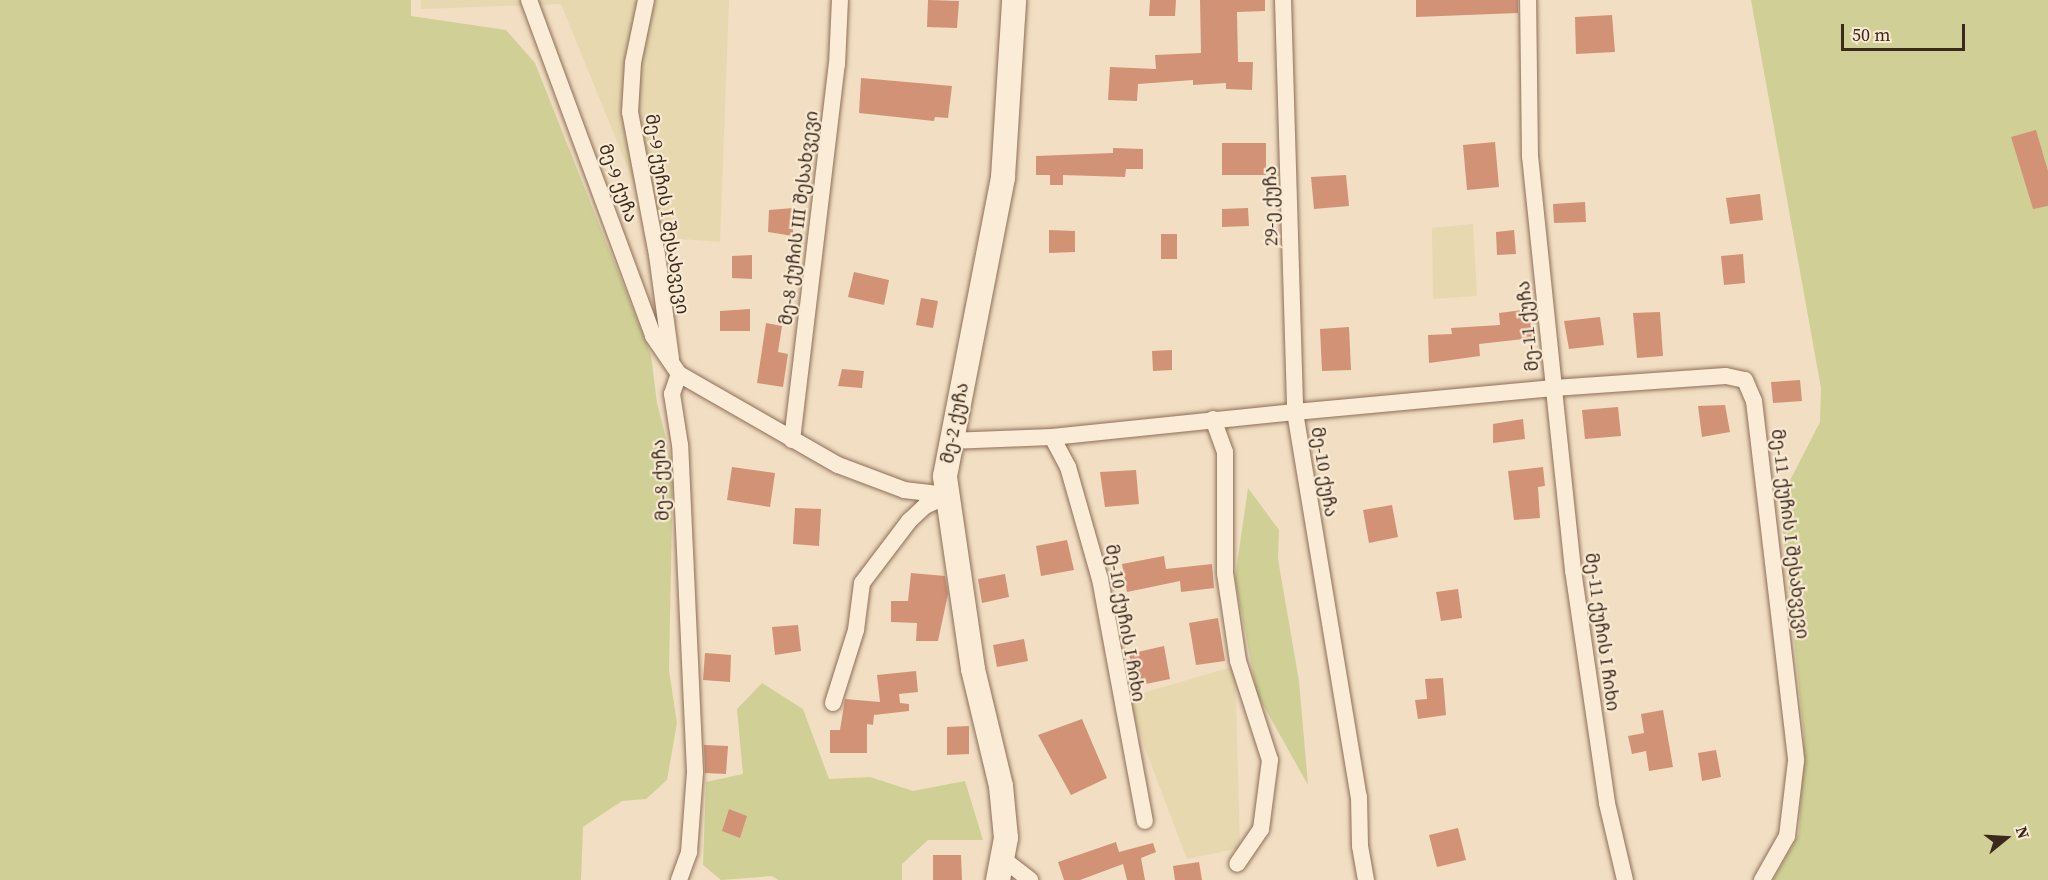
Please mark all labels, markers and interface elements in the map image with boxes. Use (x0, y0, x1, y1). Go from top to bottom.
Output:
scale bar (1844, 12, 1968, 50)
text: 50 m (1852, 22, 1890, 47)
street label: მე-8 ქუჩის III შესახვევი (775, 110, 823, 326)
street label: მე-9 ქუჩის I შესახვევი (640, 112, 694, 316)
street label: მე-9 ქუჩა (594, 141, 642, 225)
street label: 29-ე ქუჩა (1259, 166, 1283, 246)
street label: მე-11 ქუჩა (1513, 280, 1543, 372)
street label: მე-2 ქუჩა (937, 381, 973, 465)
street label: მე-10 ქუჩა (1306, 425, 1342, 519)
street label: მე-11 ქუჩის I შესახვევი (1766, 428, 1814, 640)
street label: მე-8 ქუჩა (648, 439, 674, 521)
street label: მე-10 ქუჩის I ჩიხი (1101, 543, 1149, 703)
street label: მე-11 ქუჩის I ჩიხი (1580, 551, 1624, 713)
north arrow (1976, 808, 2036, 868)
text: N (2011, 823, 2035, 841)

